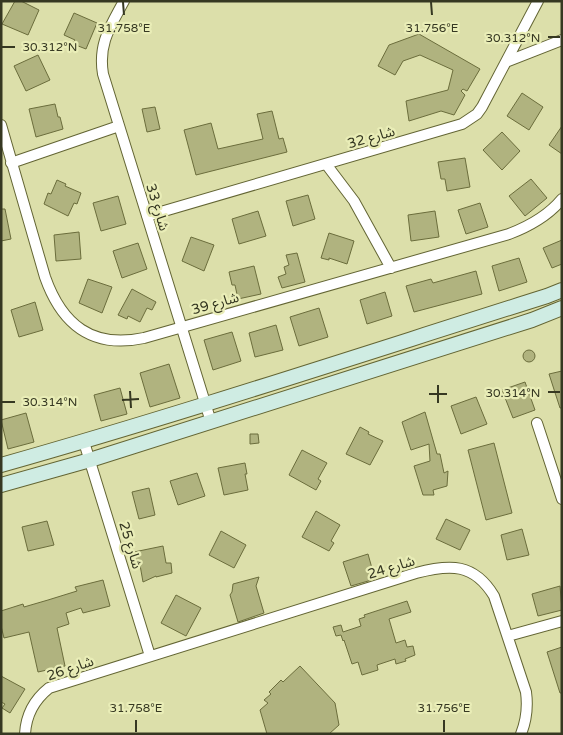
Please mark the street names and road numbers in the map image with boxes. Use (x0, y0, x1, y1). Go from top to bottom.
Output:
street label: شارع 32 (345, 123, 397, 154)
street label: شارع 33 (140, 181, 173, 233)
street label: شارع 39 (189, 289, 241, 320)
street label: شارع 25 (113, 519, 146, 571)
street label: شارع 24 (365, 552, 417, 585)
street label: شارع 26 (44, 653, 97, 686)

